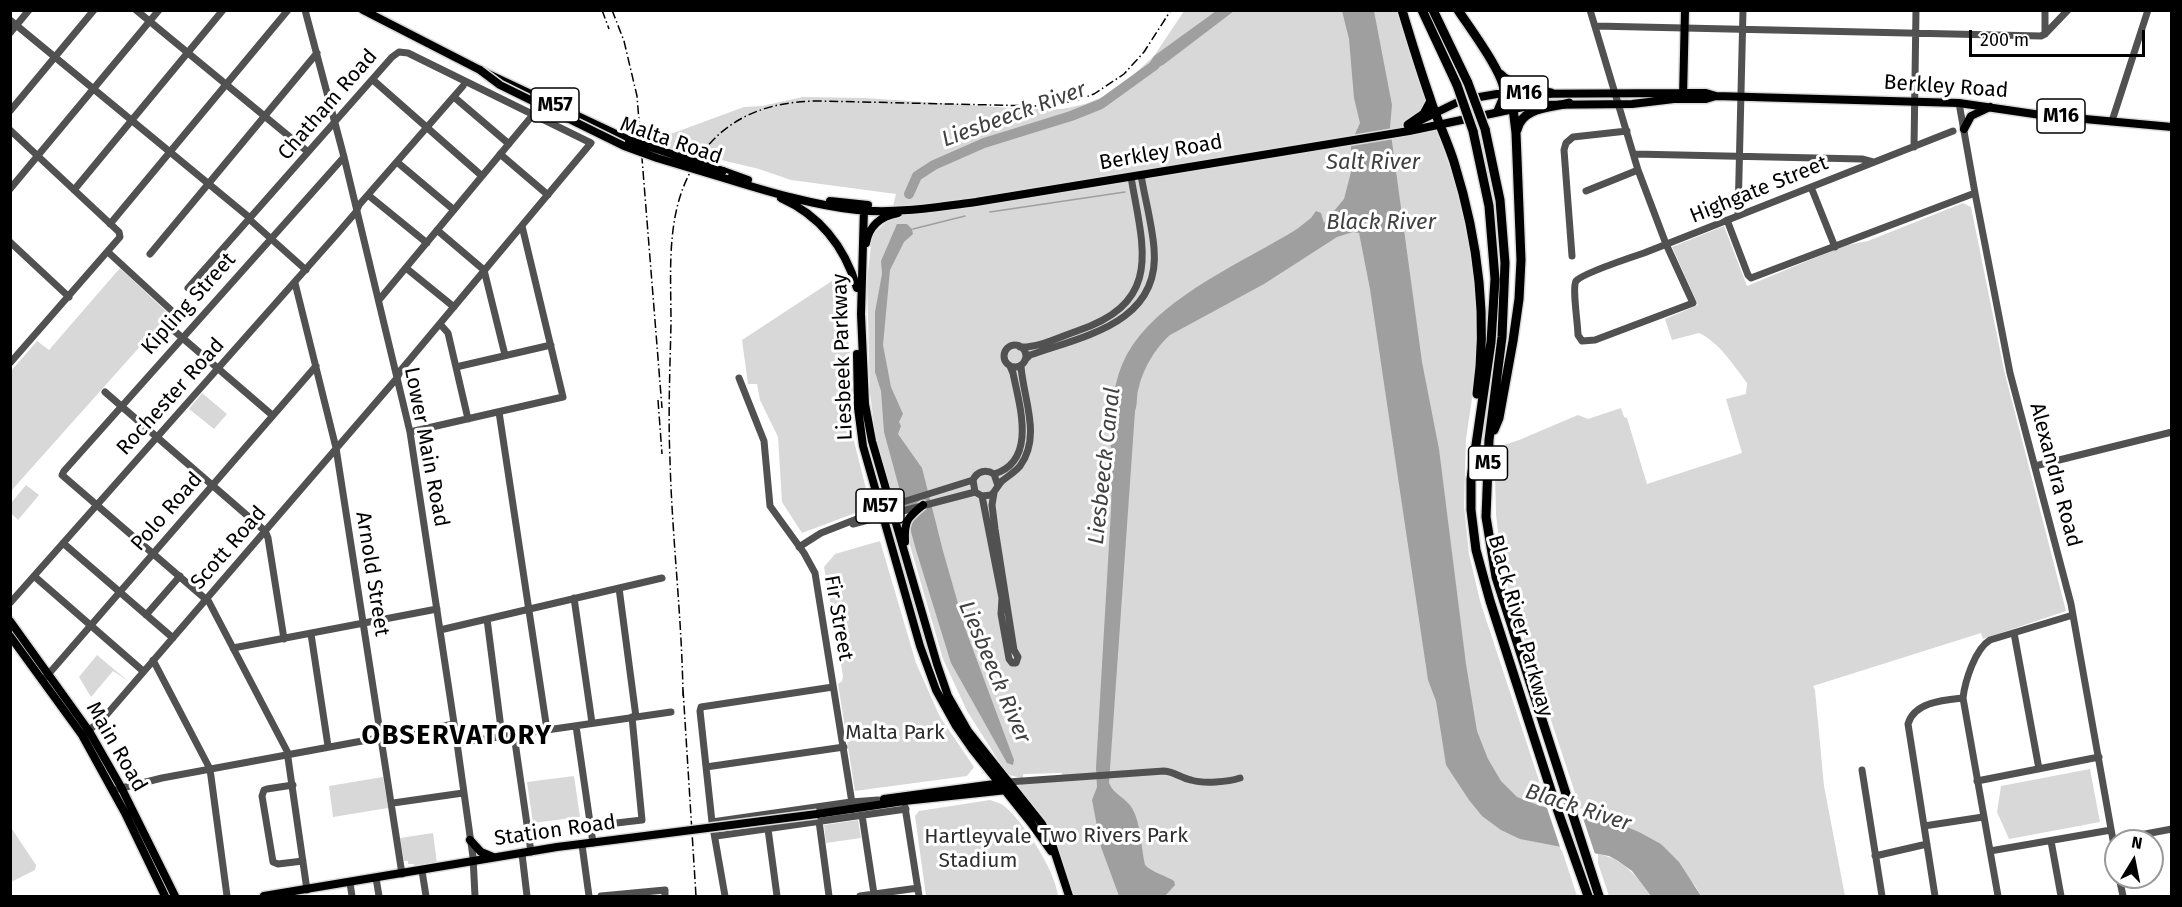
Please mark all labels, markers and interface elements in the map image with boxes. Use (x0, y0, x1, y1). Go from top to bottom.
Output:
scale bar (1972, 18, 2148, 56)
text: 200 m (1980, 29, 2029, 51)
street label: Chatham Road (273, 44, 383, 166)
street label: Berkley Road (1883, 70, 2009, 104)
road number: M16 (1500, 76, 1548, 110)
water label: Liesbeeck River (938, 77, 1090, 153)
road number: M57 (531, 88, 579, 122)
road number: M16 (2037, 99, 2085, 133)
street label: Malta Road (617, 112, 725, 170)
street label: Berkley Road (1097, 130, 1225, 176)
water label: Salt River (1326, 150, 1420, 176)
street label: Highgate Street (1686, 151, 1832, 229)
water label: Black River (1326, 210, 1436, 236)
street label: Kipling Street (137, 248, 241, 360)
street label: Liesbeek Parkway (827, 273, 859, 441)
street label: Rochester Road (112, 333, 230, 461)
street label: Lower Main Road (398, 365, 454, 529)
water label: Liesbeeck Canal (1084, 386, 1126, 546)
street label: Alexandra Road (2024, 400, 2086, 550)
road number: M5 (1468, 446, 1508, 480)
street label: Polo Road (126, 467, 208, 557)
road number: M57 (856, 489, 904, 523)
street label: Scott Road (186, 501, 272, 595)
street label: Arnold Street (350, 510, 394, 638)
street label: Black River Parkway (1482, 532, 1558, 720)
street label: Fir Street (818, 573, 858, 663)
water label: Liesbeeck River (952, 597, 1036, 747)
street label: Main Road (80, 697, 152, 797)
district label: OBSERVATORY (362, 720, 552, 752)
park label: Malta Park (845, 720, 945, 746)
water label: Black River (1522, 778, 1634, 838)
street label: Station Road (493, 810, 617, 852)
park label: Two Rivers Park (1040, 823, 1188, 849)
park label: Hartleyvale Stadium (924, 824, 1032, 874)
north arrow (2104, 829, 2164, 889)
text: N (2130, 832, 2144, 853)

